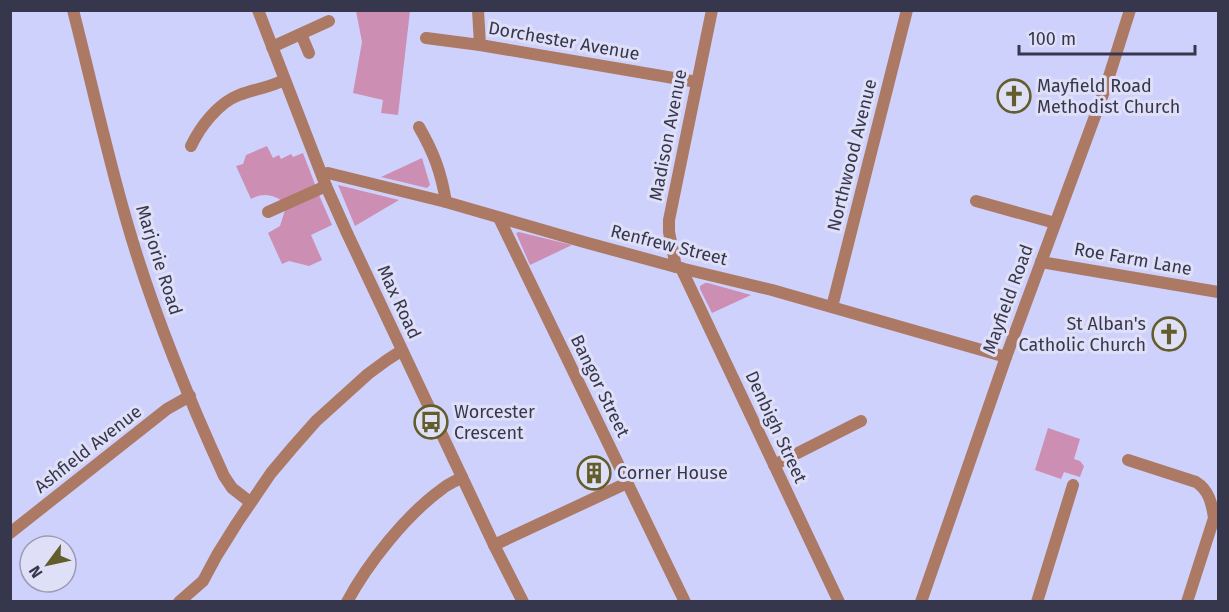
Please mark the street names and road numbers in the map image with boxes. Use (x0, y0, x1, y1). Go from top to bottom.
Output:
street label: Dorchester Avenue (487, 17, 641, 65)
street label: Madison Avenue (644, 67, 692, 203)
street label: Northwood Avenue (822, 77, 882, 233)
street label: Marjorie Road (131, 202, 187, 318)
street label: Renfrew Street (608, 220, 730, 270)
street label: Roe Farm Lane (1072, 238, 1194, 280)
street label: Mayfield Road (978, 241, 1038, 357)
street label: Max Road (372, 262, 426, 342)
street label: Bangor Street (566, 331, 635, 441)
street label: Denbigh Street (740, 367, 812, 487)
street label: Ashfield Avenue (30, 400, 146, 498)

